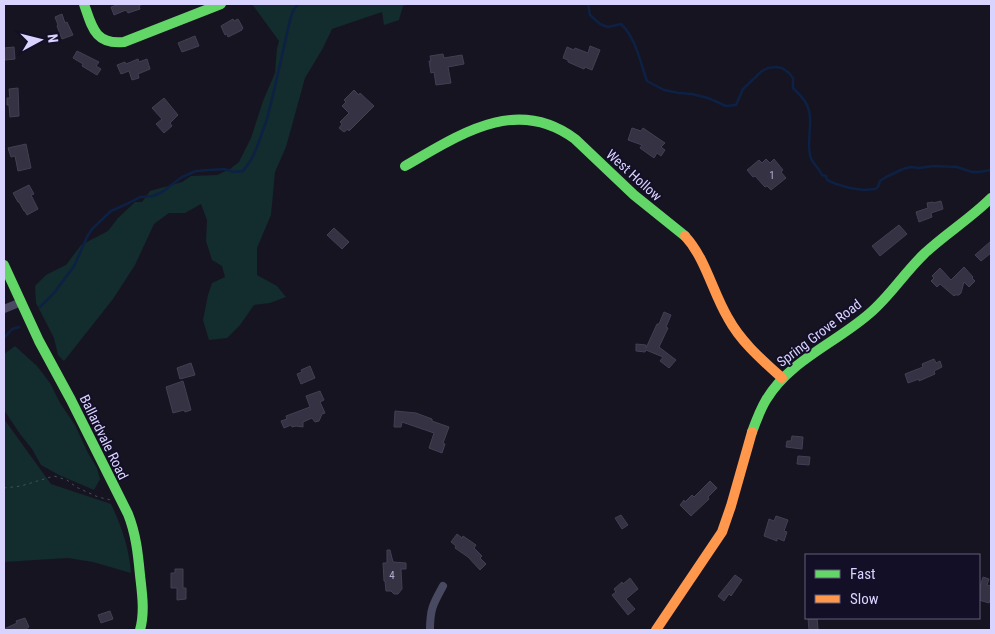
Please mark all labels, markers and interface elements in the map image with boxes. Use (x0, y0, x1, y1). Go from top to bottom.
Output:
north arrow (15, 15, 65, 65)
text: N (44, 33, 61, 44)
street label: West Hollow (603, 146, 665, 204)
house number: 1 (769, 169, 775, 182)
street label: Spring Grove Road (774, 296, 864, 370)
street label: Ballardvale Road (77, 392, 131, 482)
legend (805, 554, 980, 619)
text: Fast (850, 565, 875, 583)
house number: 4 (389, 569, 395, 582)
text: Slow (850, 590, 879, 608)

